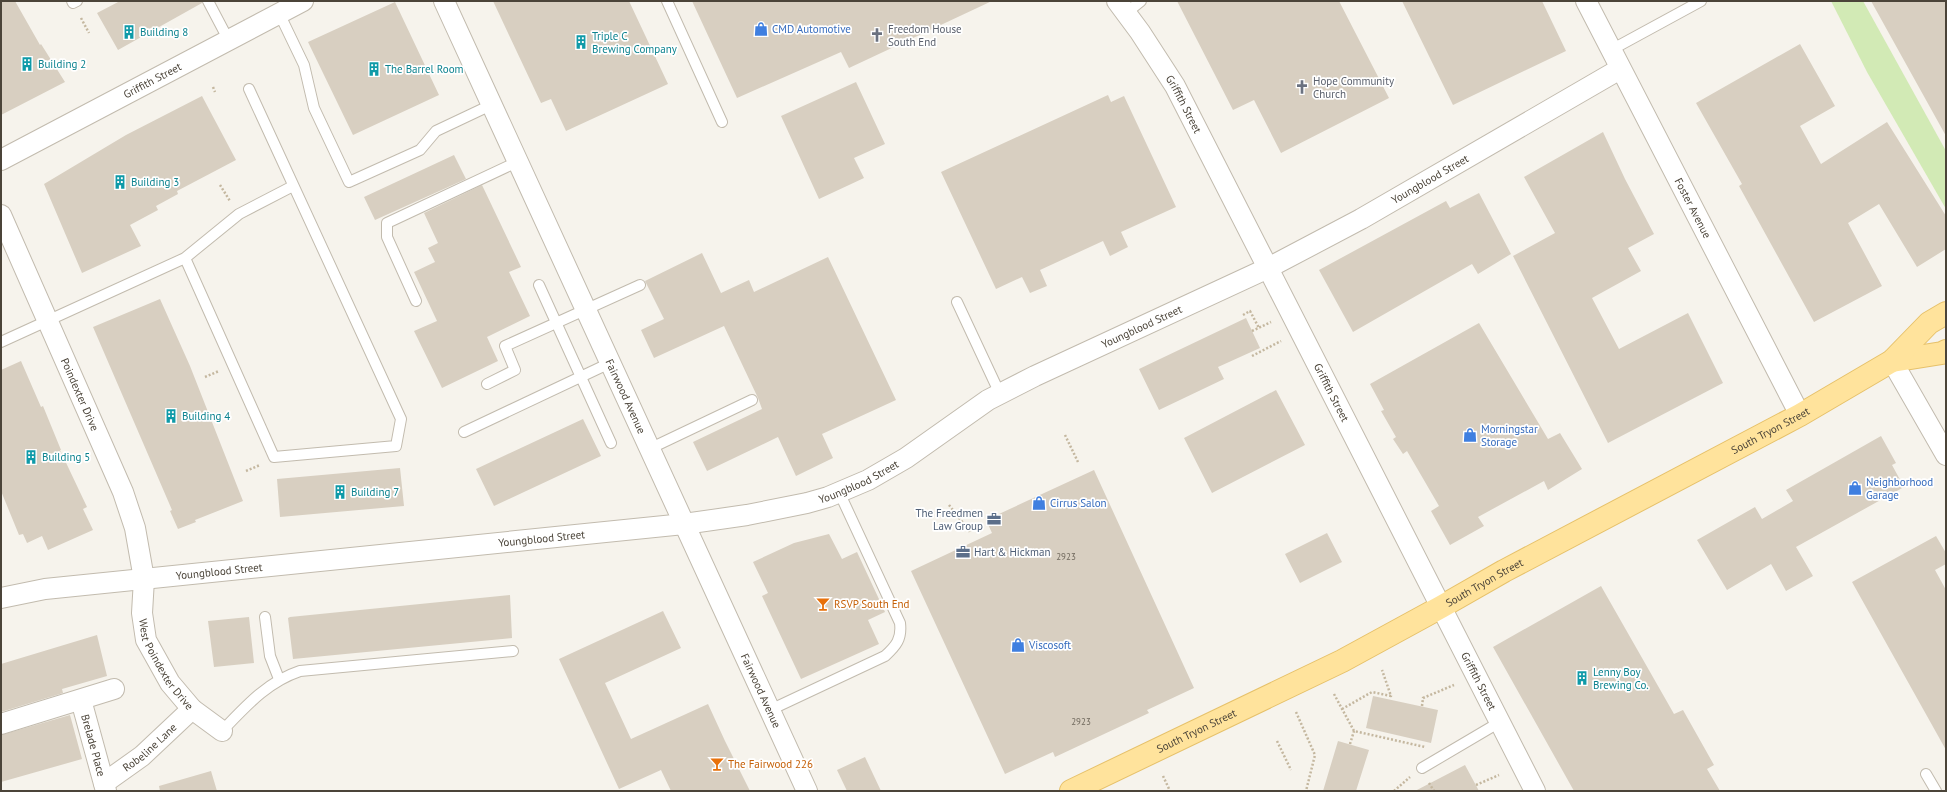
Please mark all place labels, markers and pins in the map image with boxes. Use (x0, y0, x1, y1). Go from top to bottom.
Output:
shop icon: CMD Automotive (753, 21, 769, 37)
place label: CMD Automotive (772, 22, 851, 36)
place label: Freedom House South End (888, 22, 962, 49)
building icon: Building 8 (121, 24, 137, 40)
place label: Building 8 (140, 25, 188, 39)
church icon: Freedom House South End (869, 27, 885, 43)
place label: Triple C Brewing Company (592, 29, 678, 56)
building icon: Triple C Brewing Company (573, 34, 589, 50)
building icon: Building 2 (19, 56, 35, 72)
place label: Building 2 (38, 57, 86, 71)
building icon: The Barrel Room (366, 61, 382, 77)
place label: The Barrel Room (385, 62, 464, 76)
place label: Hope Community Church (1313, 74, 1395, 101)
church icon: Hope Community Church (1294, 79, 1310, 95)
building icon: Building 3 (112, 174, 128, 190)
place label: Building 3 (131, 175, 179, 189)
building icon: Building 4 (163, 408, 179, 424)
place label: Building 4 (182, 409, 230, 423)
place label: Morningstar Storage (1481, 422, 1538, 449)
shop icon: Morningstar Storage (1462, 427, 1478, 443)
building icon: Building 5 (23, 449, 39, 465)
place label: Building 5 (42, 450, 90, 464)
place label: Neighborhood Garage (1866, 475, 1933, 502)
shop icon: Neighborhood Garage (1847, 480, 1863, 496)
building icon: Building 7 (332, 484, 348, 500)
place label: Building 7 (351, 485, 399, 499)
shop icon: Cirrus Salon (1031, 495, 1047, 511)
place label: Cirrus Salon (1050, 496, 1107, 510)
place label: The Freedmen Law Group (915, 506, 983, 533)
office icon: The Freedmen Law Group (986, 511, 1002, 527)
office icon: Hart & Hickman (955, 544, 971, 560)
place label: Hart & Hickman (974, 545, 1050, 559)
bar icon: RSVP South End (815, 596, 831, 612)
place label: RSVP South End (834, 597, 910, 611)
shop icon: Viscosoft (1010, 637, 1026, 653)
place label: Viscosoft (1028, 638, 1071, 652)
place label: Lenny Boy Brewing Co. (1593, 665, 1649, 692)
building icon: Lenny Boy Brewing Co. (1574, 670, 1590, 686)
bar icon: The Fairwood 226 (709, 756, 725, 772)
place label: The Fairwood 226 (728, 757, 813, 771)

